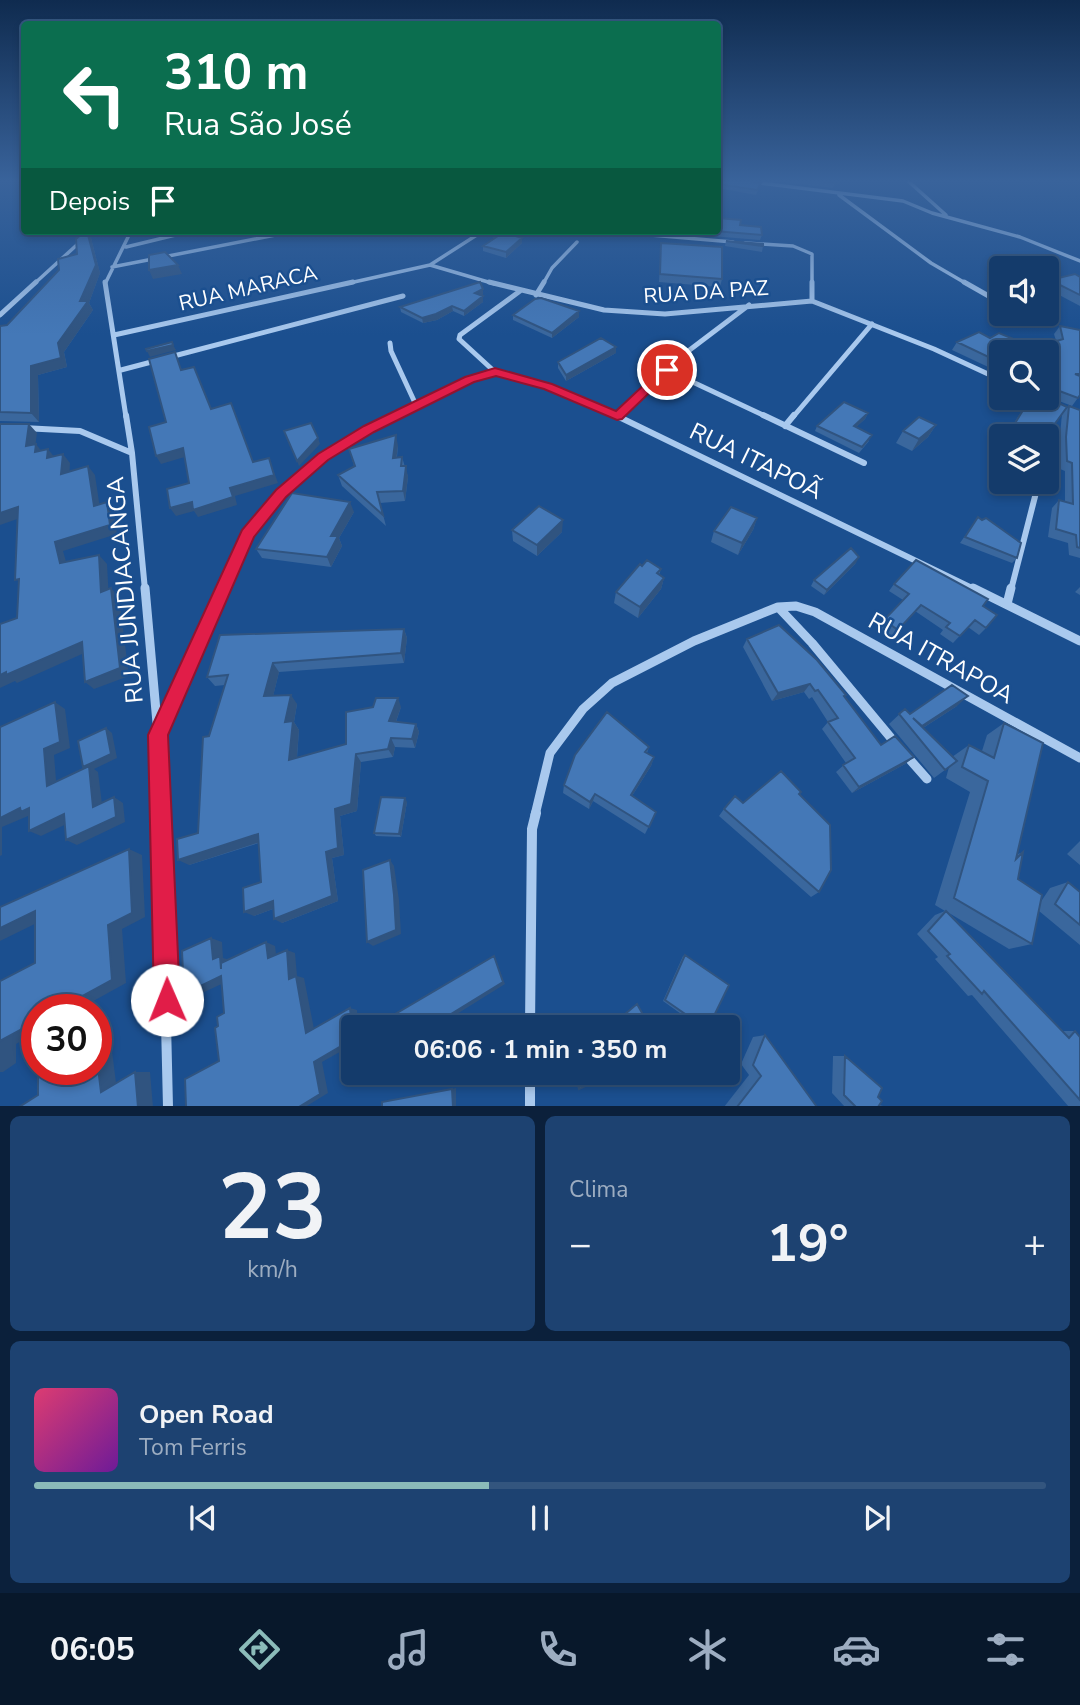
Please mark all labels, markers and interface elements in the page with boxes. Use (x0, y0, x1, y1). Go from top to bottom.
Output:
text: 310 m (164, 39, 308, 106)
icon: left (49, 49, 140, 140)
text: Rua São José (164, 103, 352, 146)
icon: arrive (144, 182, 182, 220)
text: Depois (49, 184, 130, 219)
map controls (989, 256, 1059, 494)
button: sound (989, 256, 1059, 326)
street label: RUA MARACA (176, 258, 320, 318)
street label: RUA DA PAZ (643, 274, 769, 310)
pin (637, 340, 697, 400)
button: search (989, 340, 1059, 410)
icon: arrive (648, 351, 686, 389)
street label: RUA ITAPOÃ (684, 415, 828, 507)
button: layers (989, 424, 1059, 494)
street label: RUA JUNDIACANGA (99, 475, 151, 705)
street label: RUA ITRAPOA (863, 605, 1020, 711)
position arrow (130, 963, 204, 1037)
speed limit sign: 30 (21, 994, 112, 1085)
text: 06:06 · 1 min · 350 m (414, 1032, 667, 1067)
text: 23 (218, 1146, 327, 1270)
text: Clima (569, 1174, 629, 1205)
text: 19° (766, 1208, 849, 1279)
text: − (569, 1219, 592, 1270)
text: + (1023, 1219, 1046, 1270)
text: km/h (247, 1254, 298, 1285)
text: Open Road (139, 1397, 274, 1432)
text: Tom Ferris (139, 1432, 247, 1463)
icon: previous (184, 1499, 222, 1537)
icon: pause (521, 1499, 559, 1537)
icon: next (858, 1499, 896, 1537)
icon: directions (235, 1625, 284, 1674)
icon: music (384, 1625, 433, 1674)
icon: phone (533, 1625, 582, 1674)
icon: climate (683, 1625, 732, 1674)
icon: car (832, 1625, 881, 1674)
icon: filters (981, 1625, 1030, 1674)
text: 06:05 (50, 1628, 135, 1671)

